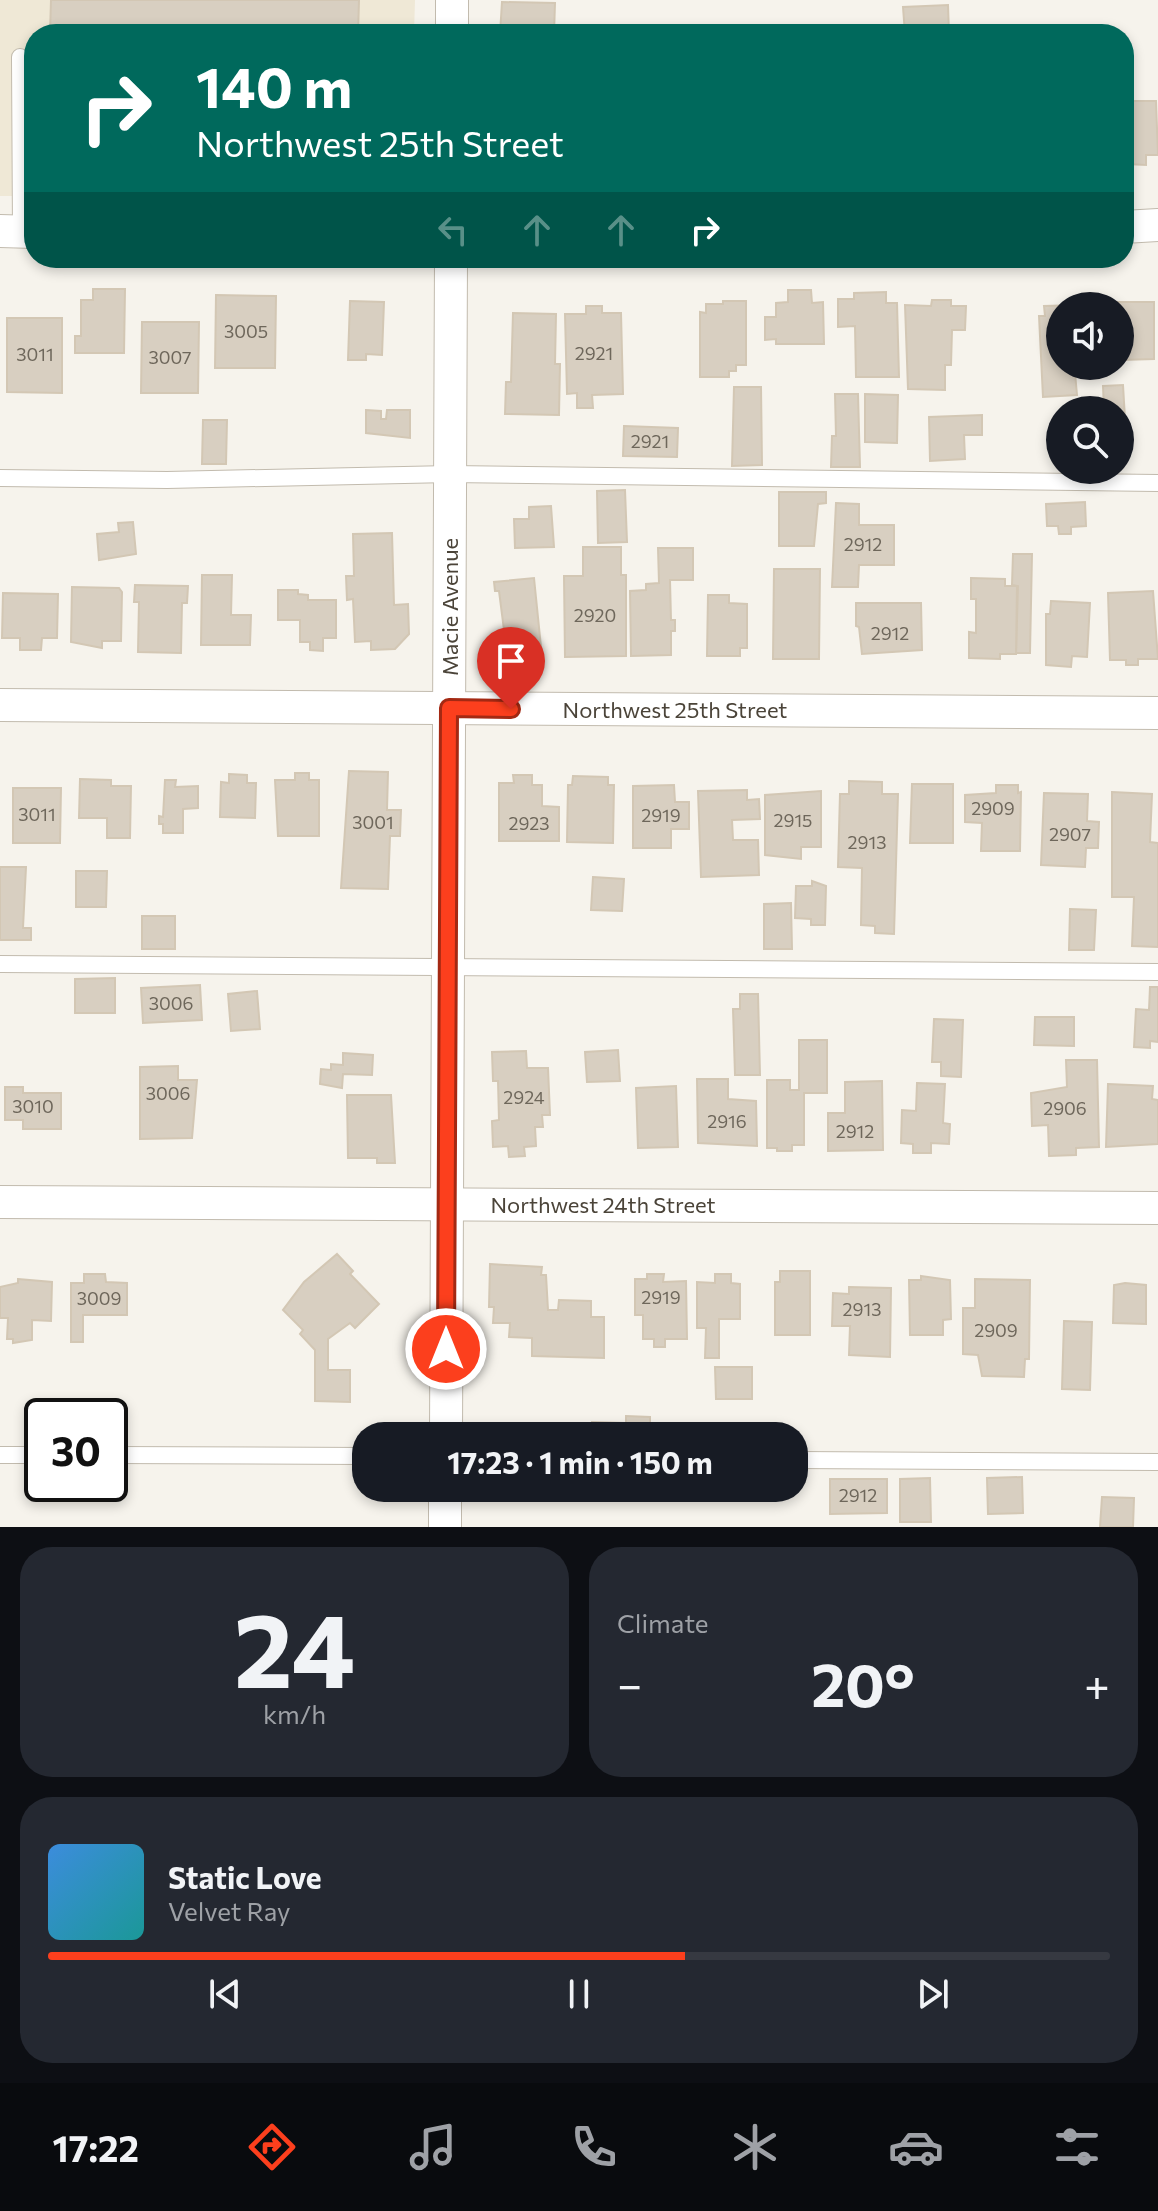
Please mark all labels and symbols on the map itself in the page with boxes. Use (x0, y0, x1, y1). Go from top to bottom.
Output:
house number: 3005 (224, 320, 268, 342)
house number: 2921 (575, 342, 613, 364)
house number: 3011 (16, 343, 54, 365)
house number: 3007 (148, 346, 192, 368)
house number: 2921 (631, 430, 669, 452)
house number: 2912 (844, 533, 882, 555)
street label: Macie Avenue (436, 538, 463, 676)
house number: 2920 (574, 604, 616, 626)
house number: 2912 (871, 622, 909, 644)
pin (477, 627, 545, 709)
street label: Northwest 25th Street (563, 696, 787, 723)
house number: 2909 (971, 797, 1015, 819)
house number: 3011 (18, 803, 56, 825)
house number: 2919 (641, 804, 681, 826)
house number: 2915 (774, 809, 812, 831)
house number: 3001 (352, 811, 394, 833)
house number: 2923 (508, 812, 550, 834)
house number: 2907 (1049, 823, 1091, 845)
house number: 2913 (848, 831, 886, 853)
house number: 3006 (149, 992, 193, 1014)
house number: 3006 (146, 1082, 190, 1104)
house number: 2924 (503, 1086, 545, 1108)
house number: 3010 (12, 1095, 54, 1117)
house number: 2906 (1043, 1097, 1087, 1119)
house number: 2916 (707, 1110, 747, 1132)
house number: 2912 (836, 1120, 874, 1142)
street label: Northwest 24th Street (491, 1191, 715, 1218)
house number: 2919 (641, 1286, 681, 1308)
house number: 3009 (77, 1287, 121, 1309)
house number: 2913 (843, 1298, 881, 1320)
position arrow (404, 1307, 488, 1391)
house number: 2909 (974, 1319, 1018, 1341)
speed limit sign: 30 (24, 1398, 128, 1502)
house number: 2912 (839, 1484, 877, 1506)

